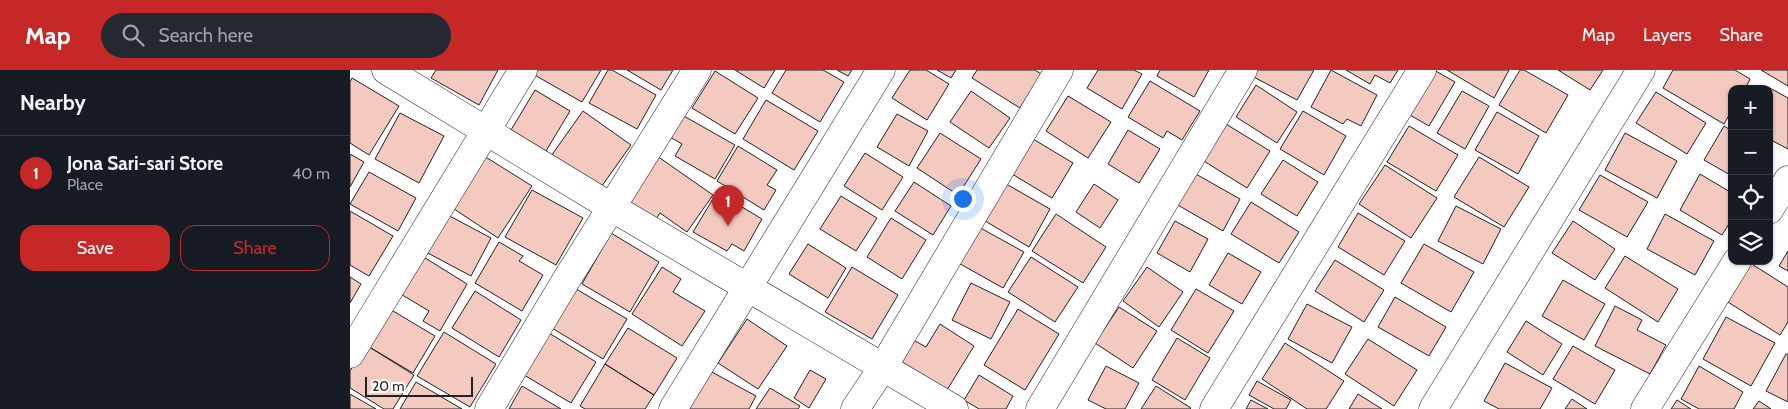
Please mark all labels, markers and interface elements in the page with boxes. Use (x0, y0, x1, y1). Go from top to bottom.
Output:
search box (101, 13, 451, 58)
text: Map (25, 21, 71, 50)
icon: search (119, 21, 147, 49)
text: Search here (159, 24, 253, 47)
text: Map (1582, 24, 1615, 46)
text: Layers (1643, 24, 1692, 46)
text: Share (1720, 24, 1763, 46)
map controls (1728, 85, 1773, 265)
button: + (1728, 85, 1773, 130)
text: Nearby (20, 90, 86, 115)
button: − (1728, 130, 1773, 175)
text: Jona Sari-sari Store (67, 152, 223, 175)
text: 1 (33, 164, 39, 183)
text: 40 m (292, 164, 330, 183)
text: Place (67, 175, 103, 194)
button: locate (1728, 175, 1773, 220)
pin: 1 (712, 185, 744, 226)
your location (950, 186, 976, 212)
button: layers (1728, 220, 1773, 265)
button: Save (20, 225, 170, 271)
button: Share (180, 225, 330, 271)
scale bar (365, 374, 472, 397)
text: 20 m (372, 377, 405, 395)

